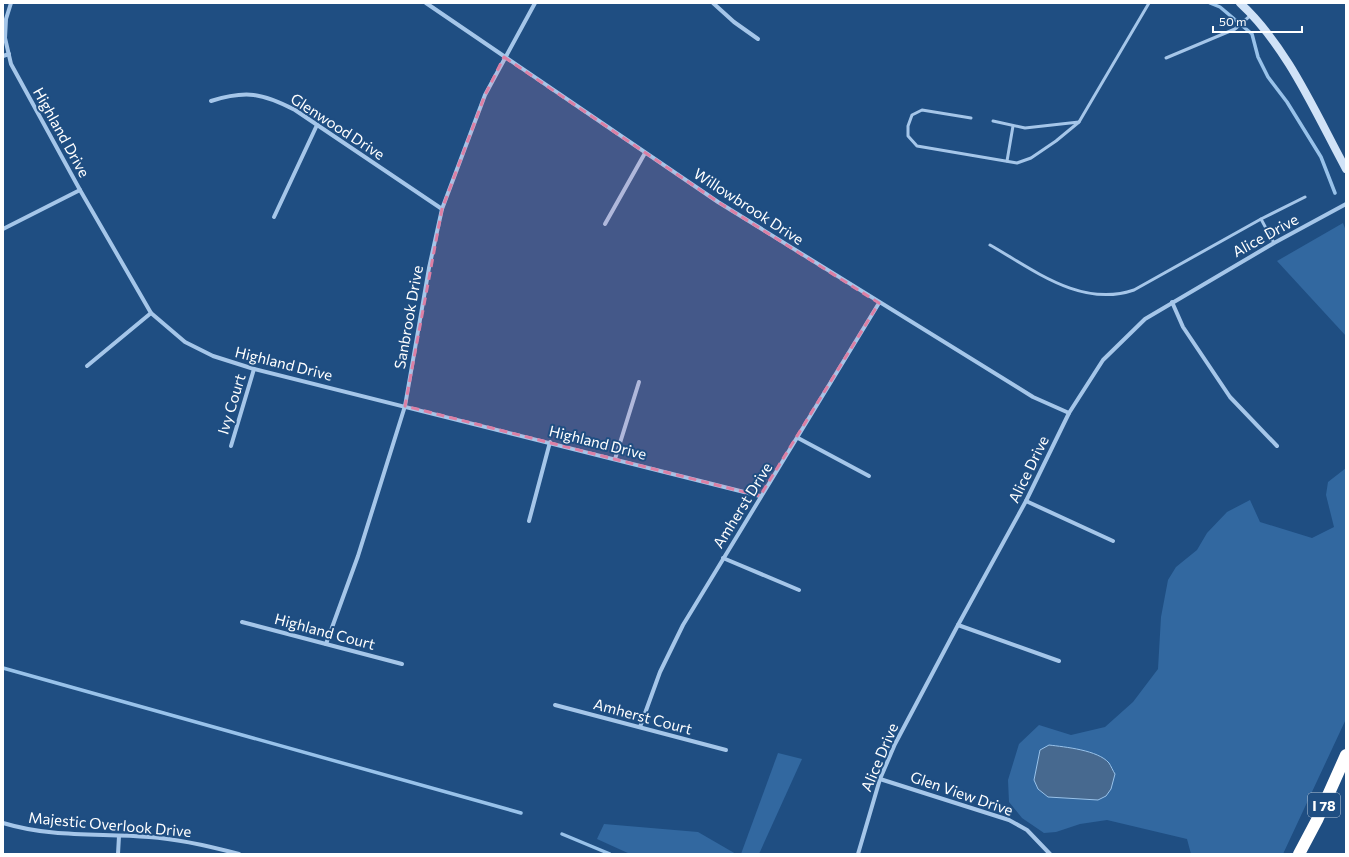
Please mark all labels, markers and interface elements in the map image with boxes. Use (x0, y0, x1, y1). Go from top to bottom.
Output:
scale bar (1213, 8, 1302, 34)
text: 50 m (1219, 14, 1247, 28)
street label: Highland Drive (30, 84, 94, 180)
street label: Glenwood Drive (288, 89, 388, 163)
street label: Willowbrook Drive (691, 164, 807, 248)
street label: Alice Drive (1229, 210, 1301, 260)
street label: Sanbrook Drive (390, 264, 426, 370)
street label: Highland Drive (233, 342, 335, 384)
street label: Ivy Court (213, 372, 249, 436)
street label: Highland Drive (547, 421, 649, 463)
street label: Alice Drive (1004, 432, 1052, 506)
street label: Amherst Drive (708, 459, 776, 551)
street label: Highland Court (273, 609, 377, 653)
street label: Amherst Court (592, 694, 694, 738)
street label: Alice Drive (857, 720, 901, 794)
street label: Glen View Drive (908, 767, 1016, 819)
road number: I 78 (1308, 793, 1340, 817)
street label: Majestic Overlook Drive (28, 808, 192, 840)

